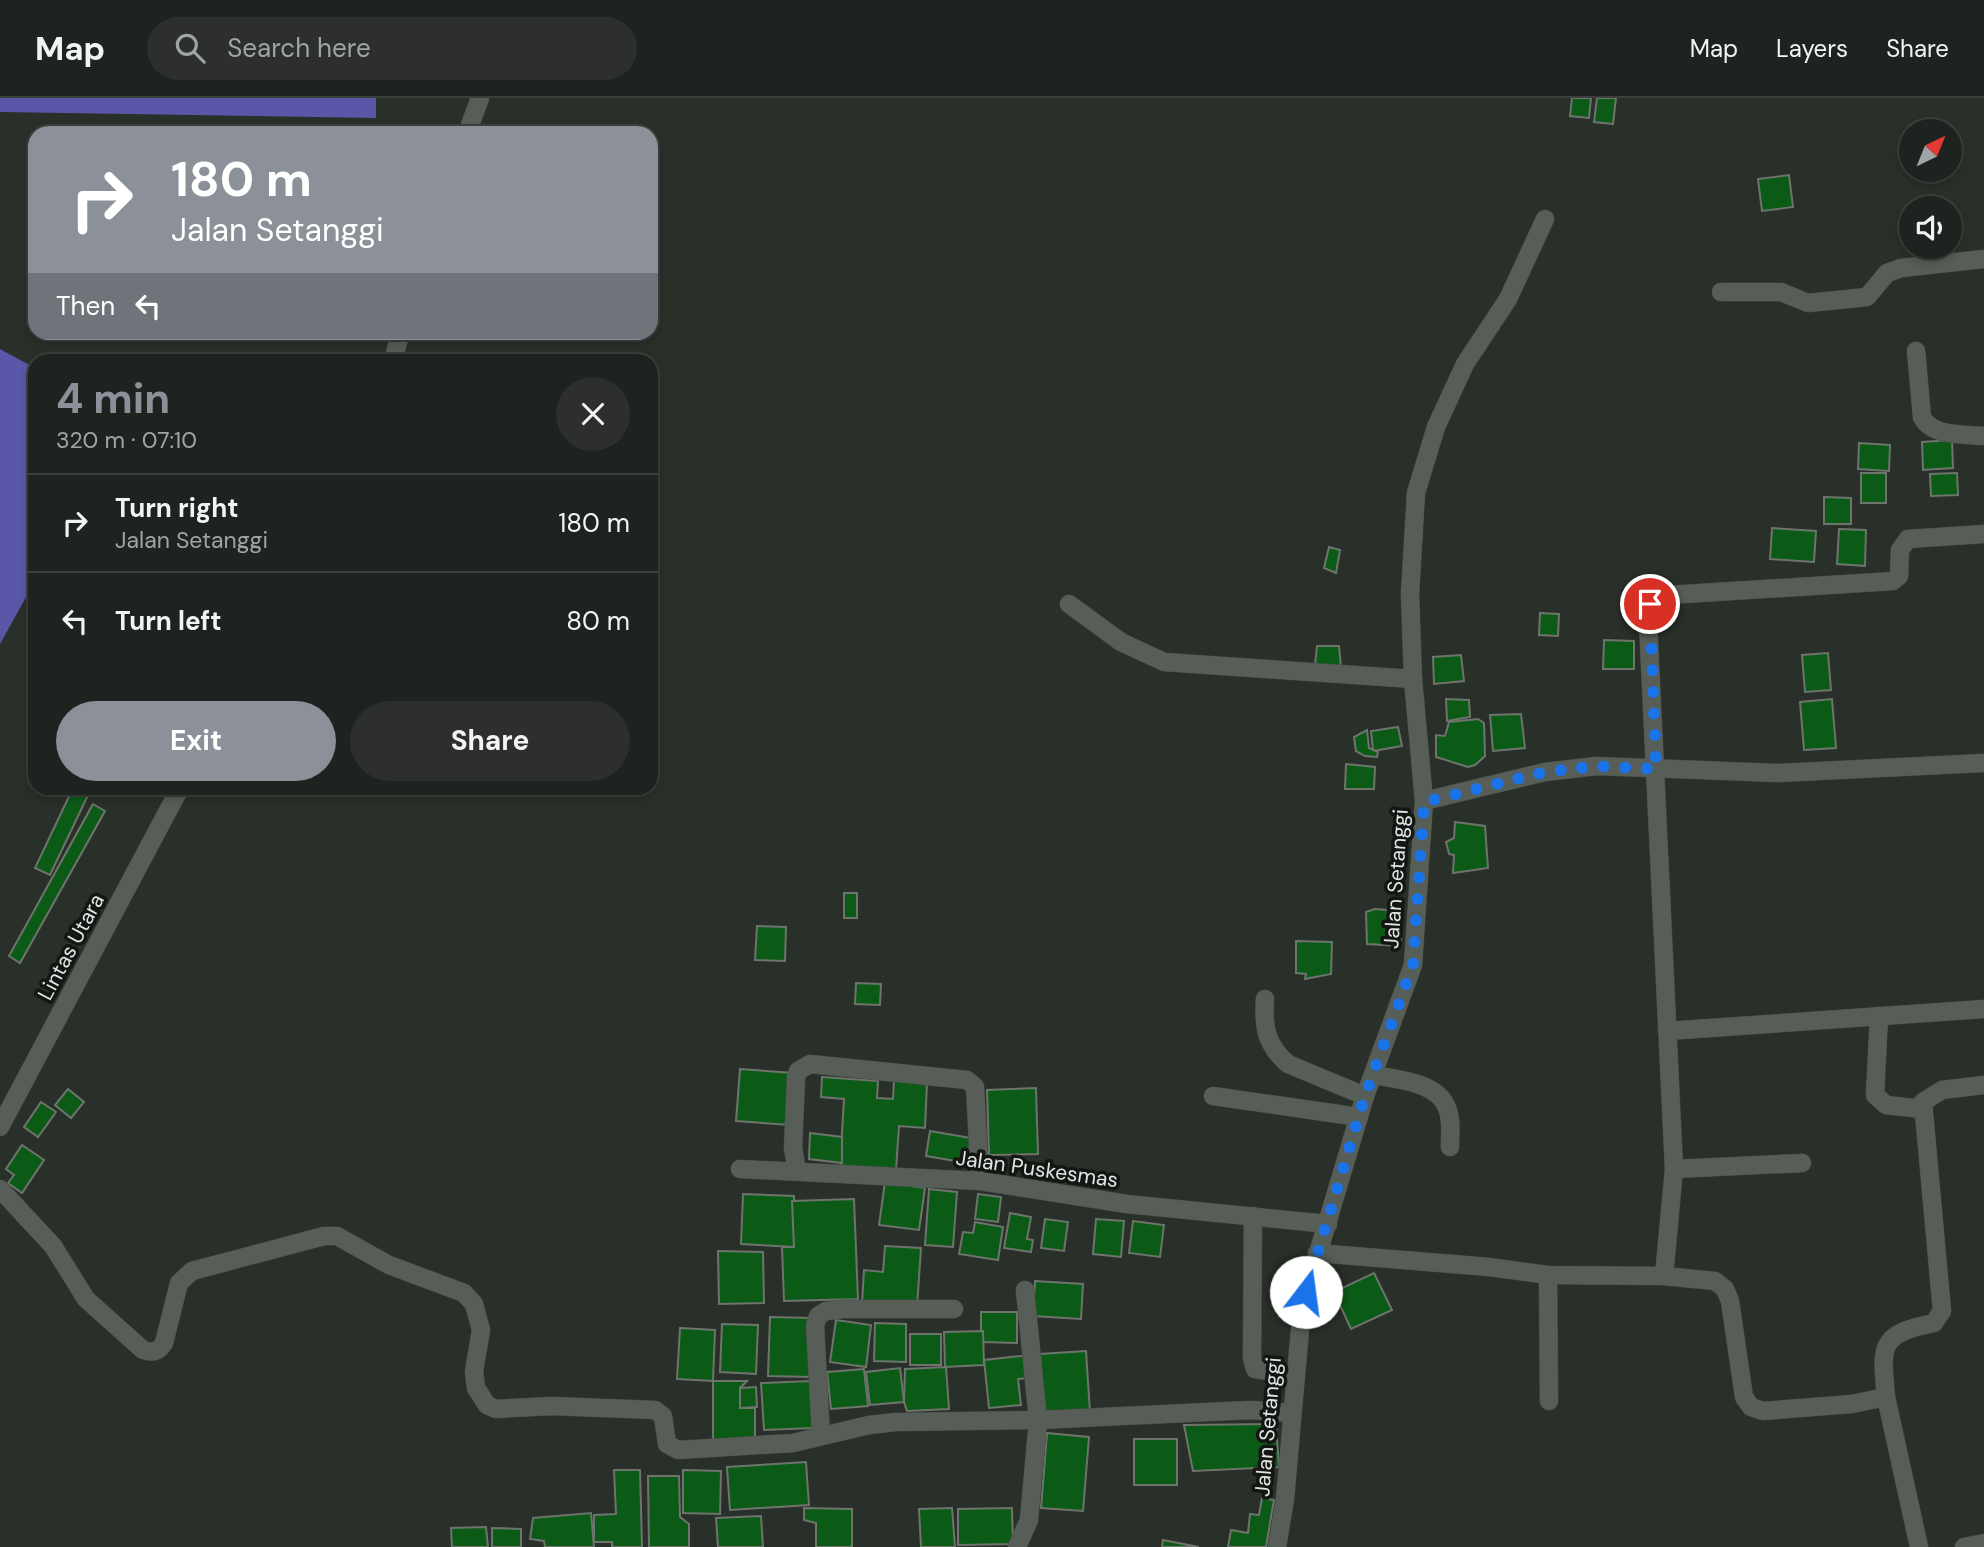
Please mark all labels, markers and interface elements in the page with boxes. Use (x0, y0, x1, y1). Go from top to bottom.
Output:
search box (147, 17, 637, 80)
text: Map (35, 27, 105, 70)
icon: search (171, 29, 209, 67)
text: Search here (227, 31, 371, 65)
text: Map (1690, 33, 1738, 64)
text: Layers (1776, 33, 1848, 64)
text: Share (1886, 33, 1949, 64)
north arrow (1899, 119, 1962, 182)
map controls (1899, 119, 1962, 259)
text: 180 m (171, 147, 312, 211)
icon: right (56, 154, 147, 245)
button: sound (1899, 196, 1962, 259)
text: Jalan Setanggi (171, 209, 384, 251)
icon: left (129, 287, 167, 325)
text: Then (56, 289, 115, 323)
text: 4 min (56, 371, 170, 426)
button: close (556, 377, 630, 451)
text: 320 m · 07:10 (56, 425, 197, 455)
text: Turn right (115, 491, 239, 525)
icon: right (56, 504, 94, 542)
text: 180 m (558, 506, 630, 540)
text: Jalan Setanggi (115, 525, 268, 555)
pin (1620, 574, 1680, 634)
icon: arrive (1631, 585, 1669, 623)
icon: left (56, 602, 94, 640)
text: Turn left (115, 604, 222, 638)
text: 80 m (566, 604, 630, 638)
button: Exit (56, 701, 336, 781)
button: Share (350, 701, 630, 781)
street label: Jalan Setanggi (1377, 808, 1415, 950)
street label: Lintas Utara (31, 889, 111, 1005)
street label: Jalan Puskesmas (954, 1144, 1120, 1194)
position arrow (1269, 1255, 1343, 1329)
street label: Jalan Setanggi (1248, 1356, 1288, 1498)

